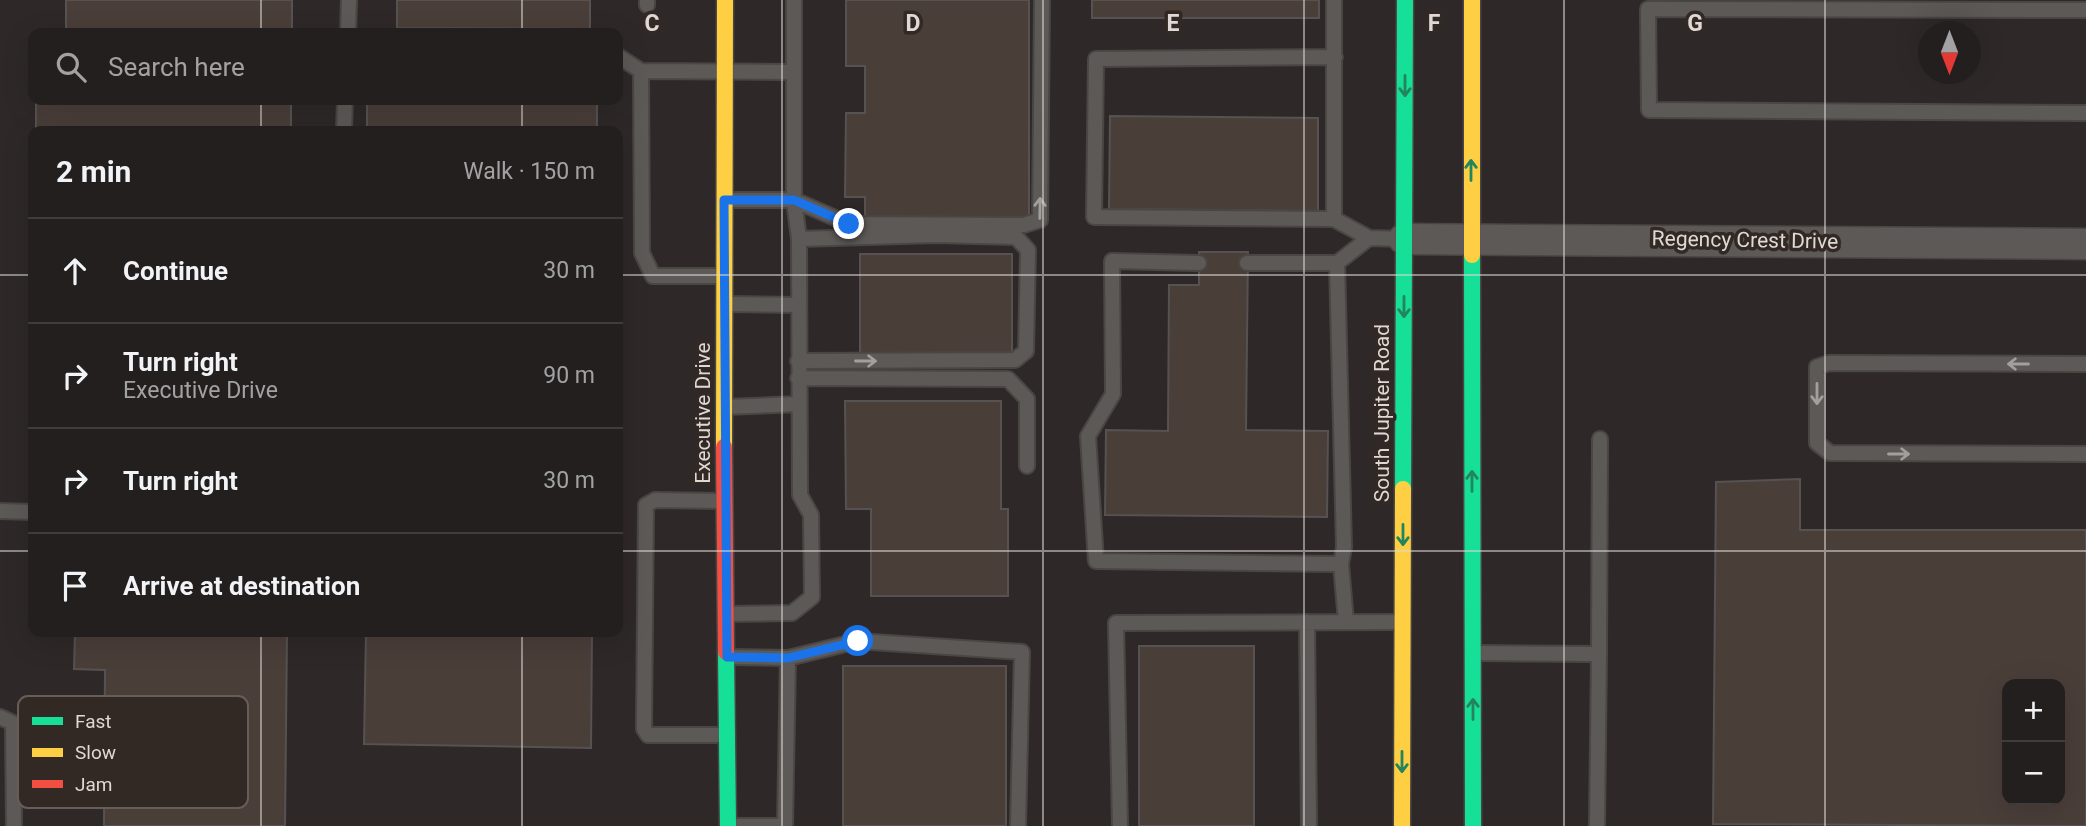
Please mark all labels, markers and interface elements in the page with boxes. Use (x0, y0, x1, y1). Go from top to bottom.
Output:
text: C (644, 10, 660, 37)
text: D (906, 10, 920, 37)
text: E (1167, 10, 1180, 37)
text: F (1428, 10, 1441, 37)
text: G (1687, 10, 1703, 37)
north arrow (1918, 21, 1981, 84)
search box (28, 28, 623, 105)
icon: search (52, 48, 90, 86)
text: Search here (108, 52, 245, 82)
one-way arrow (1398, 74, 1412, 97)
text: 2 min (56, 154, 131, 189)
text: Walk · 150 m (463, 158, 595, 185)
one-way arrow (1464, 158, 1478, 181)
one-way arrow (1033, 197, 1047, 220)
route end (833, 208, 864, 239)
street label: Regency Crest Drive (1652, 226, 1838, 254)
icon: ahead (56, 252, 94, 290)
text: Continue (123, 256, 228, 286)
text: 30 m (543, 257, 595, 284)
one-way arrow (1397, 295, 1411, 318)
street label: South Jupiter Road (1370, 324, 1394, 502)
street label: Executive Drive (691, 342, 715, 484)
text: Turn right (123, 347, 238, 377)
one-way arrow (855, 354, 878, 368)
icon: right (56, 357, 94, 395)
one-way arrow (2007, 357, 2030, 370)
text: 90 m (543, 362, 595, 389)
text: Executive Drive (123, 377, 278, 404)
one-way arrow (1810, 382, 1824, 405)
one-way arrow (1887, 447, 1910, 461)
icon: right (56, 462, 94, 500)
text: Turn right (123, 466, 238, 496)
text: 30 m (543, 467, 595, 494)
one-way arrow (1465, 470, 1479, 493)
one-way arrow (1396, 523, 1410, 546)
icon: arrive (56, 567, 94, 605)
text: Arrive at destination (123, 571, 360, 601)
route start (842, 625, 873, 656)
map controls (2002, 679, 2065, 805)
button: + (2002, 679, 2065, 742)
legend (18, 696, 248, 808)
one-way arrow (1466, 698, 1480, 721)
text: Fast (75, 710, 112, 733)
text: Slow (75, 741, 116, 764)
button: − (2002, 742, 2065, 805)
one-way arrow (1395, 750, 1409, 773)
text: Jam (75, 773, 112, 796)

